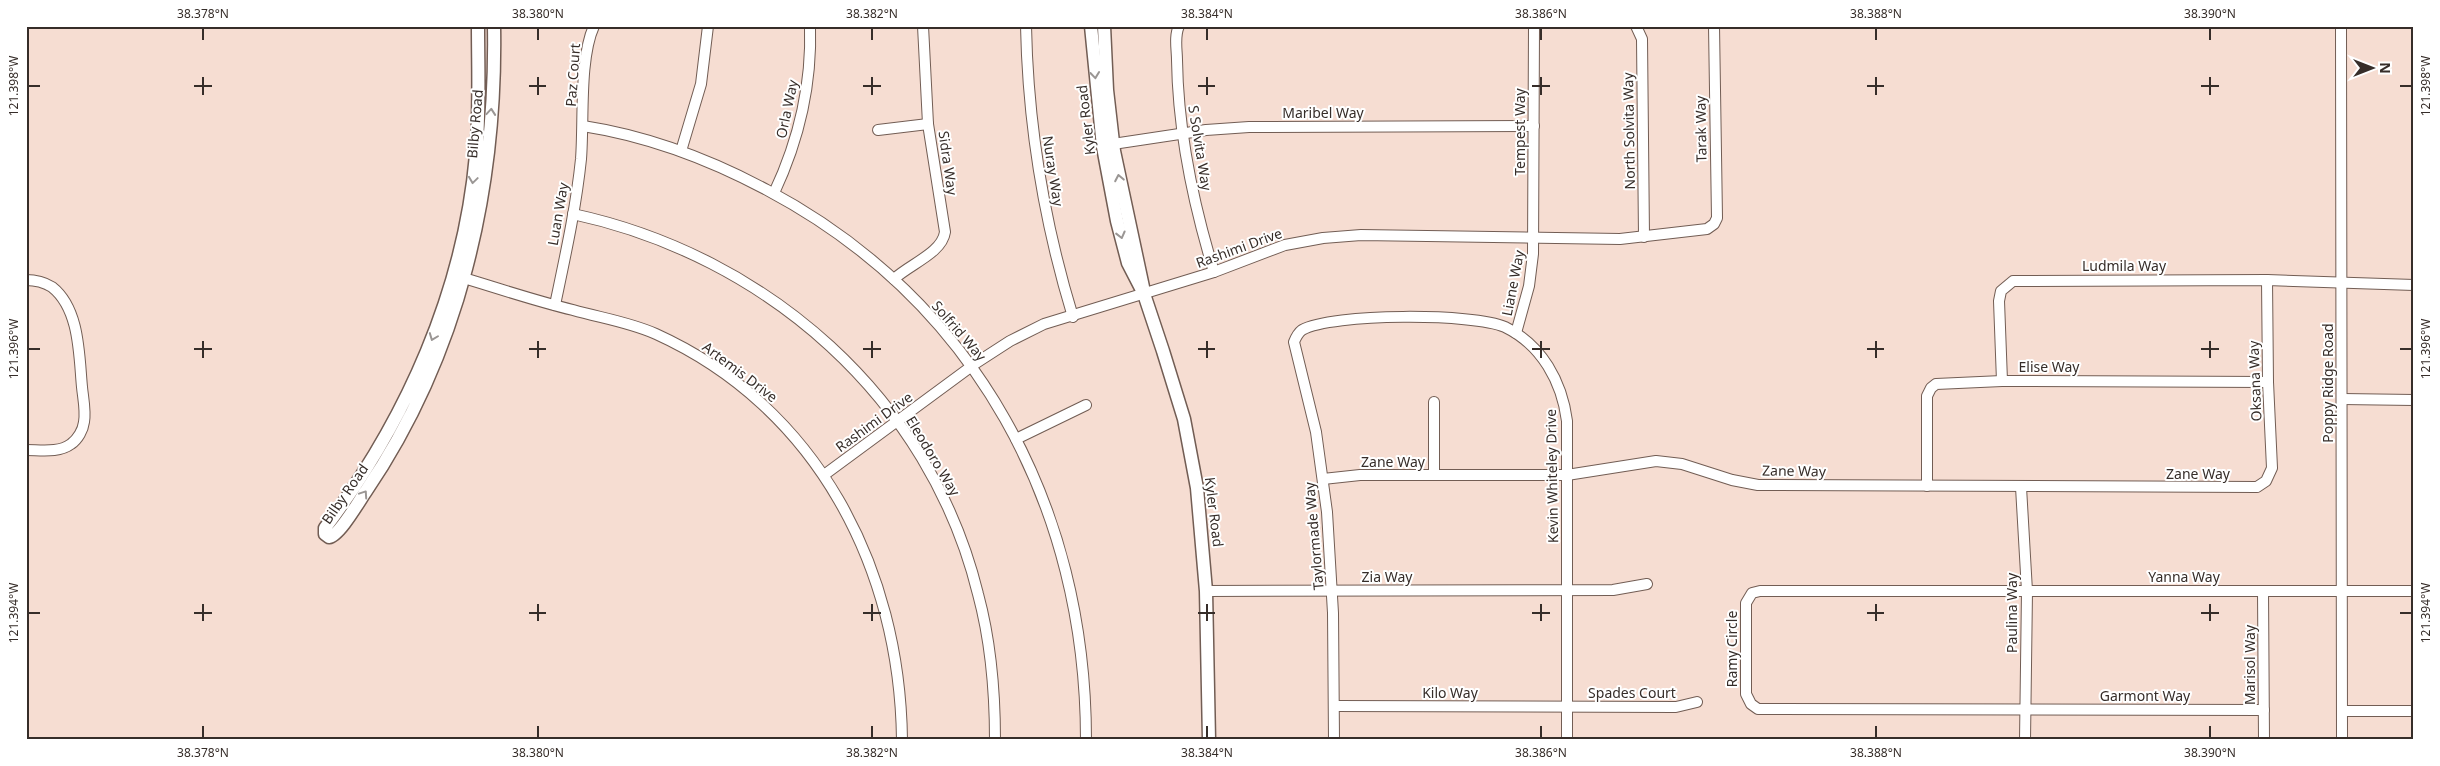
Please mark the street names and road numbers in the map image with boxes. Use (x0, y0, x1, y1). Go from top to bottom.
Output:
street label: Paz Court (561, 43, 584, 107)
street label: North Solvita Way (1618, 71, 1639, 190)
street label: Orla Way (771, 77, 802, 140)
street label: Kyler Road (1072, 84, 1099, 156)
street label: Tempest Way (1510, 87, 1529, 176)
street label: Bilby Road (462, 89, 487, 159)
street label: Tarak Way (1690, 95, 1711, 163)
street label: Maribel Way (1282, 103, 1365, 122)
street label: S Solvita Way (1184, 104, 1217, 193)
street label: Sidra Way (935, 130, 963, 197)
street label: Nuray Way (1039, 134, 1069, 208)
street label: Luan Way (543, 180, 573, 247)
street label: Rashimi Drive (1193, 223, 1285, 272)
street label: Liane Way (1497, 248, 1528, 317)
street label: Ludmila Way (2082, 256, 2167, 275)
street label: Solfrid Way (928, 297, 991, 365)
street label: Poppy Ridge Road (2318, 323, 2337, 443)
street label: Artemis Drive (699, 337, 782, 406)
street label: Oksana Way (2244, 339, 2265, 422)
street label: Elise Way (2019, 357, 2080, 376)
street label: Rashimi Drive (832, 387, 916, 456)
street label: Kevin Whiteley Drive (1541, 409, 1562, 543)
street label: Eleodoro Way (902, 412, 965, 500)
street label: Zane Way (1361, 452, 1426, 471)
street label: Bilby Road (317, 460, 372, 527)
street label: Zane Way (1762, 460, 1827, 481)
street label: Zane Way (2166, 464, 2231, 483)
street label: Kyler Road (1201, 476, 1228, 548)
street label: Taylormade Way (1299, 480, 1328, 591)
street label: Zia Way (1362, 567, 1413, 586)
street label: Yanna Way (2148, 567, 2221, 586)
street label: Paulina Way (2002, 572, 2021, 653)
street label: Ramy Circle (1722, 611, 1741, 687)
street label: Marisol Way (2240, 624, 2259, 705)
street label: Kilo Way (1422, 683, 1479, 702)
street label: Spades Court (1588, 683, 1676, 702)
street label: Garmont Way (2100, 686, 2191, 705)

